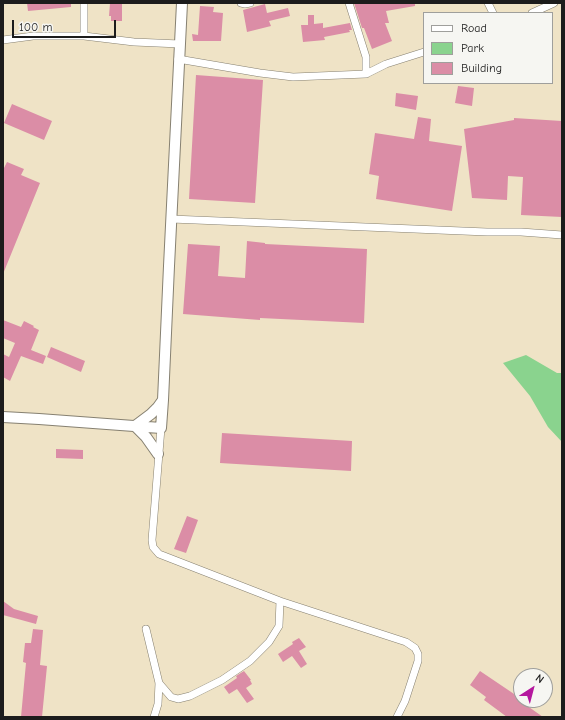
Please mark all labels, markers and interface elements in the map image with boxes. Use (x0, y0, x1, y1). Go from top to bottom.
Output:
scale bar (14, 12, 118, 38)
legend (423, 12, 553, 84)
text: 100 m (19, 20, 52, 34)
text: Road (461, 21, 487, 35)
text: Park (461, 41, 484, 55)
text: Building (461, 61, 502, 75)
north arrow (513, 668, 553, 708)
text: N (533, 671, 546, 686)

